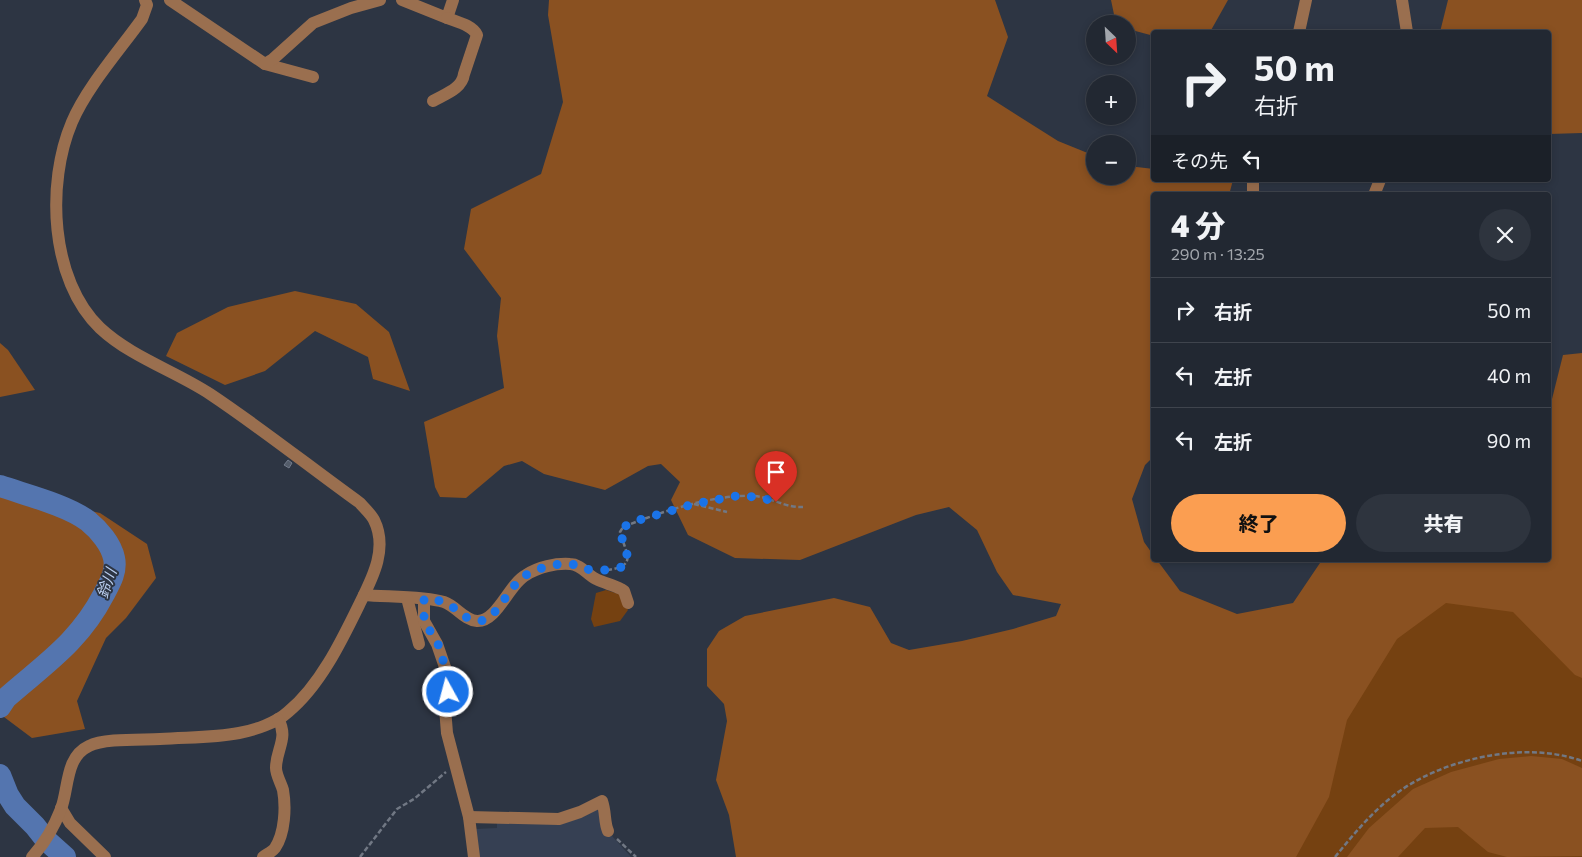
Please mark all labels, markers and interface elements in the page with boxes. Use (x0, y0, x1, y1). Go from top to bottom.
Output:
north arrow (1086, 15, 1136, 65)
map controls (1086, 15, 1136, 185)
text: 50 m (1254, 45, 1335, 88)
icon: right (1171, 50, 1236, 115)
button: + (1086, 75, 1136, 125)
text: 右折 (1254, 92, 1298, 119)
button: − (1086, 135, 1136, 185)
icon: left (1238, 145, 1266, 173)
text: その先 (1171, 149, 1228, 172)
text: 4 分 (1171, 206, 1225, 243)
button: close (1479, 209, 1531, 261)
text: 290 m · 13:25 (1171, 244, 1265, 263)
icon: right (1171, 296, 1199, 324)
text: 50 m (1487, 299, 1531, 322)
text: 右折 (1214, 300, 1252, 323)
icon: left (1171, 361, 1199, 389)
text: 40 m (1487, 364, 1531, 387)
text: 左折 (1214, 365, 1252, 388)
icon: left (1171, 426, 1199, 454)
text: 90 m (1487, 429, 1531, 452)
text: 左折 (1214, 430, 1252, 453)
pin (755, 451, 797, 502)
icon: arrive (762, 458, 790, 486)
button: 終了 (1171, 494, 1346, 552)
button: 共有 (1356, 494, 1531, 552)
water label: 鈴川 (93, 564, 120, 600)
position arrow (421, 665, 473, 717)

